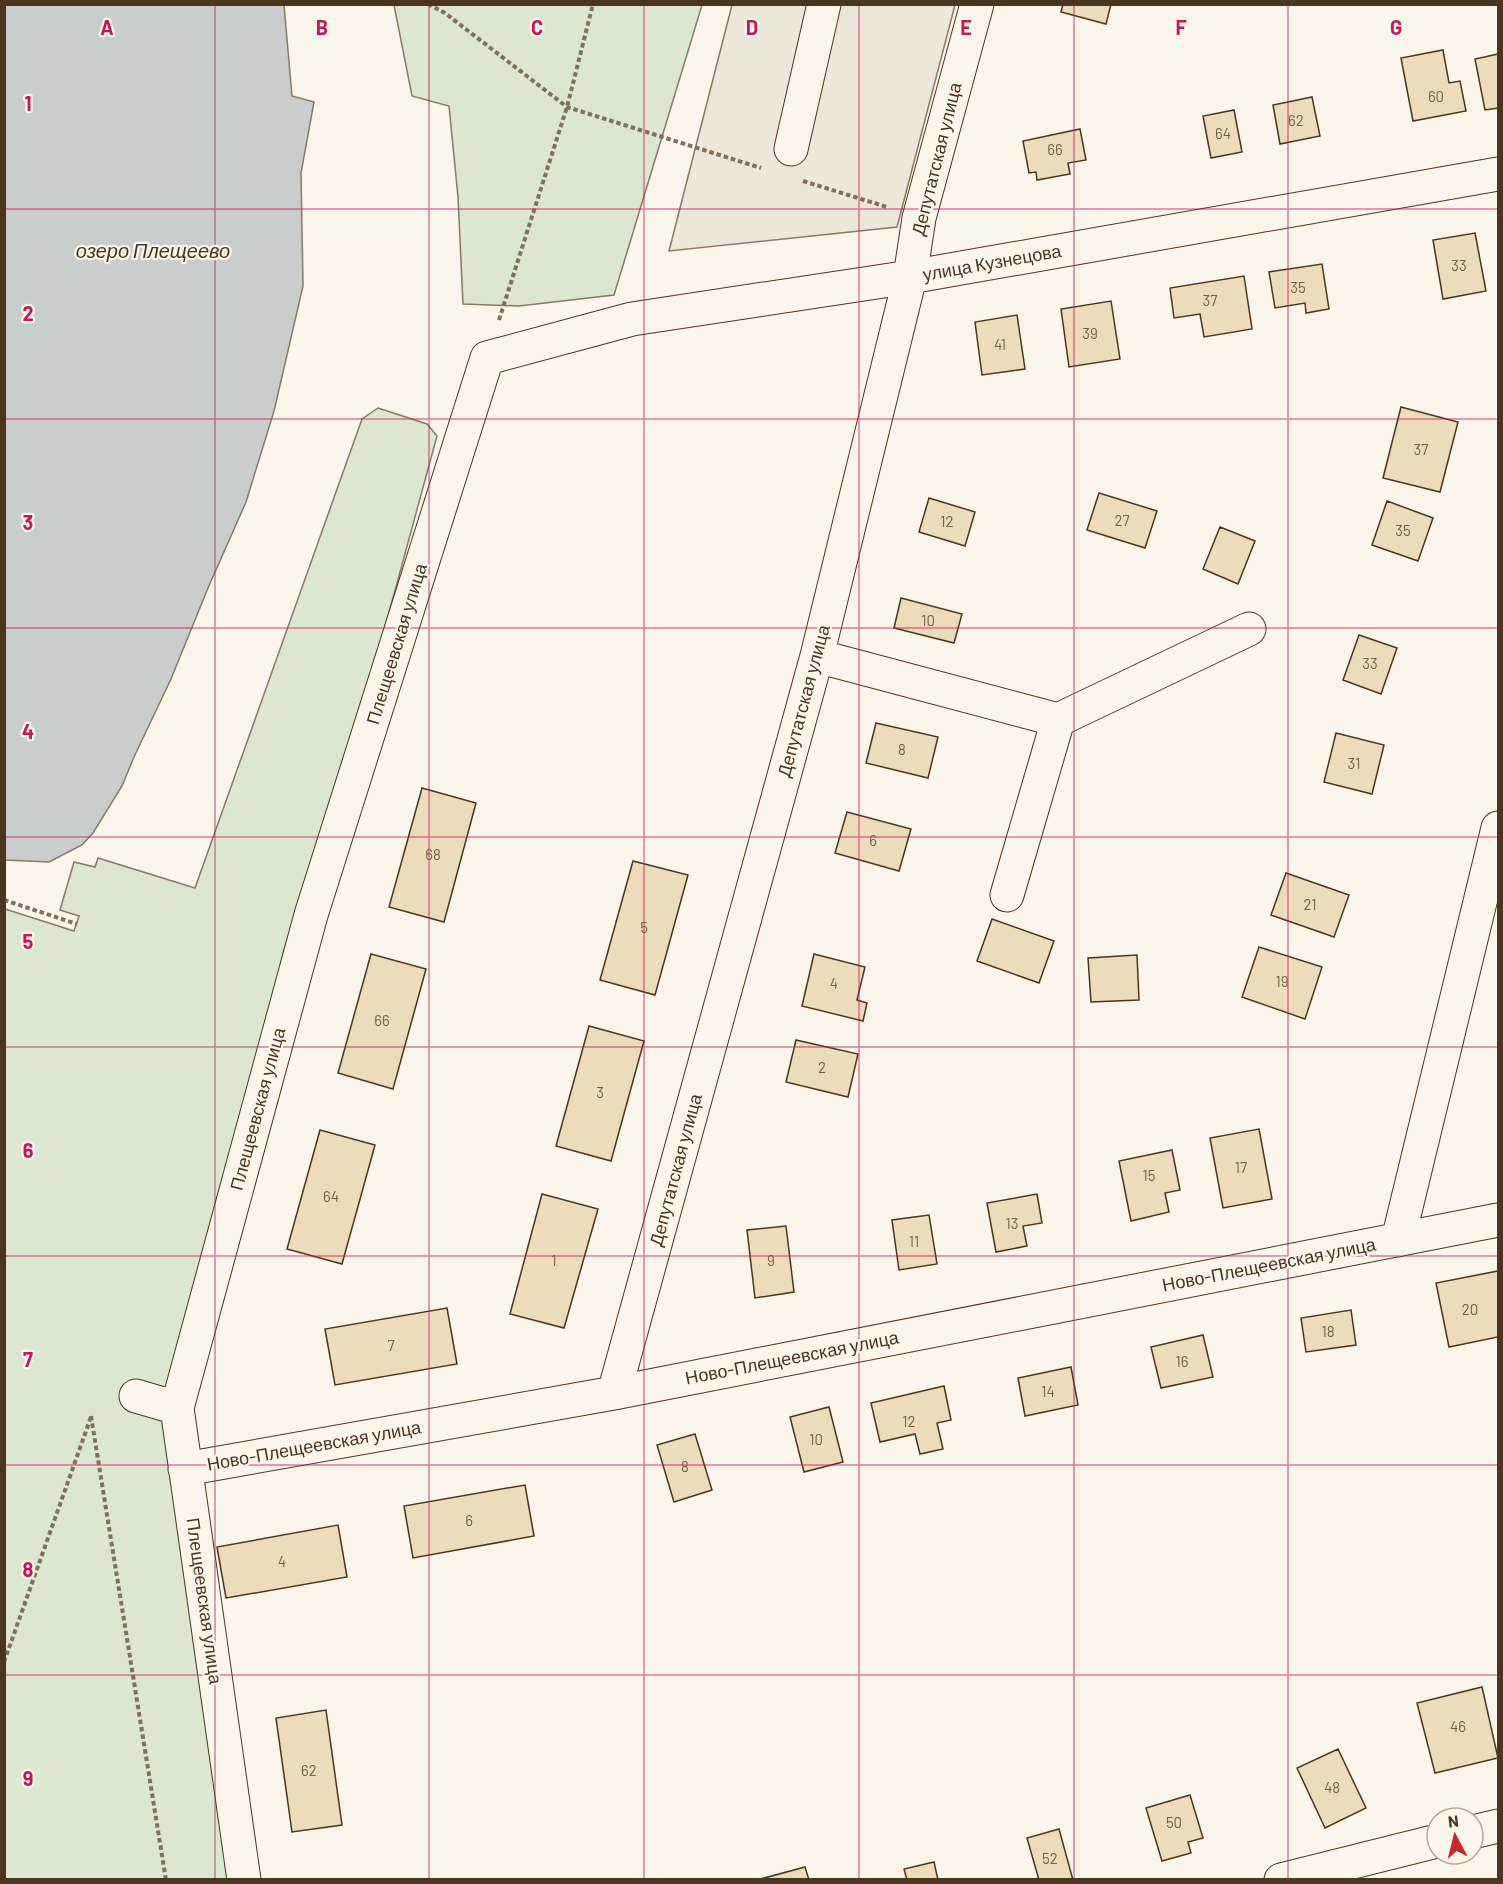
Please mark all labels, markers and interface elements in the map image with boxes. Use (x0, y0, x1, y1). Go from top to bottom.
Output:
text: A (100, 15, 114, 39)
text: B (316, 15, 328, 39)
text: C (531, 15, 543, 39)
text: D (746, 15, 758, 39)
text: E (960, 15, 972, 39)
text: F (1175, 15, 1187, 39)
text: G (1390, 15, 1402, 39)
street label: Депутатская улица (906, 79, 966, 237)
house number: 60 (1428, 87, 1444, 105)
text: 1 (24, 91, 32, 115)
house number: 62 (1288, 111, 1304, 129)
house number: 64 (1215, 124, 1231, 142)
house number: 66 (1047, 140, 1063, 158)
water label: озеро Плещеево (76, 238, 230, 262)
street label: улица Кузнецова (921, 239, 1064, 285)
house number: 33 (1451, 256, 1467, 274)
house number: 35 (1290, 278, 1306, 296)
house number: 37 (1203, 291, 1217, 309)
text: 2 (22, 301, 34, 325)
house number: 39 (1082, 324, 1098, 342)
house number: 41 (994, 335, 1006, 353)
house number: 37 (1414, 440, 1428, 458)
text: 3 (23, 510, 33, 534)
house number: 27 (1114, 511, 1130, 529)
house number: 12 (940, 512, 954, 530)
house number: 35 (1395, 521, 1411, 539)
street label: Плещеевская улица (361, 559, 431, 727)
house number: 10 (921, 611, 935, 629)
street label: Депутатская улица (772, 621, 834, 779)
house number: 33 (1362, 654, 1378, 672)
text: 4 (22, 719, 34, 743)
house number: 8 (898, 740, 906, 758)
house number: 31 (1348, 754, 1360, 772)
house number: 6 (869, 831, 877, 849)
house number: 68 (425, 845, 441, 863)
house number: 21 (1303, 895, 1317, 913)
house number: 5 (640, 918, 648, 936)
text: 5 (23, 929, 34, 953)
house number: 19 (1275, 972, 1289, 990)
house number: 4 (830, 974, 838, 992)
house number: 66 (374, 1011, 390, 1029)
street label: Плещеевская улица (225, 1024, 290, 1193)
house number: 2 (818, 1058, 826, 1076)
house number: 3 (596, 1083, 604, 1101)
street label: Депутатская улица (644, 1090, 706, 1248)
text: 6 (23, 1138, 34, 1162)
house number: 17 (1235, 1158, 1247, 1176)
house number: 15 (1143, 1166, 1155, 1184)
house number: 64 (323, 1187, 339, 1205)
house number: 13 (1006, 1214, 1018, 1232)
house number: 11 (909, 1232, 919, 1250)
street label: Ново-Плещеевская улица (1160, 1232, 1378, 1296)
house number: 1 (551, 1251, 557, 1269)
house number: 9 (767, 1251, 775, 1269)
house number: 20 (1462, 1300, 1478, 1318)
house number: 18 (1321, 1322, 1335, 1340)
street label: Ново-Плещеевская улица (683, 1325, 901, 1389)
house number: 7 (387, 1336, 395, 1354)
text: 7 (23, 1347, 33, 1371)
house number: 16 (1176, 1352, 1188, 1370)
house number: 14 (1041, 1382, 1055, 1400)
house number: 12 (902, 1412, 916, 1430)
street label: Ново-Плещеевская улица (205, 1415, 424, 1475)
house number: 10 (809, 1430, 823, 1448)
house number: 8 (681, 1457, 689, 1475)
house number: 6 (465, 1511, 473, 1529)
street label: Плещеевская улица (182, 1516, 228, 1686)
house number: 4 (278, 1552, 286, 1570)
text: 8 (23, 1557, 34, 1581)
house number: 46 (1450, 1717, 1466, 1735)
house number: 62 (301, 1761, 317, 1779)
text: 9 (23, 1766, 33, 1790)
house number: 48 (1324, 1778, 1340, 1796)
north arrow (1425, 1806, 1485, 1866)
text: N (1447, 1811, 1460, 1831)
house number: 50 (1166, 1813, 1182, 1831)
house number: 52 (1042, 1849, 1058, 1867)

